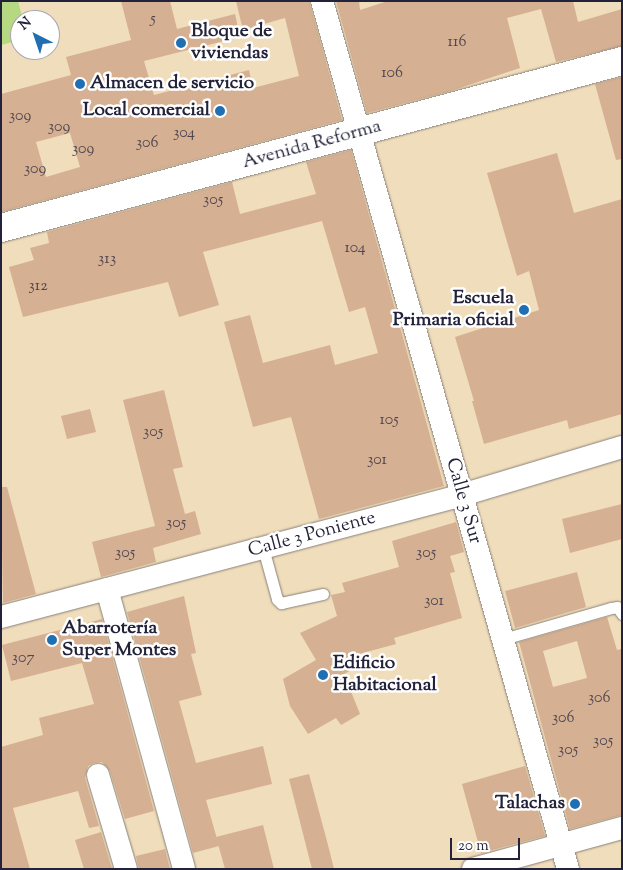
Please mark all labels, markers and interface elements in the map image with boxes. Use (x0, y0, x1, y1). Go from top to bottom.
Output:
north arrow (10, 10, 60, 60)
house number: 5 (150, 10, 156, 30)
text: N (15, 13, 37, 36)
place label: Bloque de viviendas (191, 21, 272, 65)
house number: 116 (448, 33, 466, 53)
marker: Bloque de viviendas (175, 37, 187, 49)
house number: 106 (381, 64, 403, 84)
place label: Almacen de servicio (90, 73, 254, 95)
marker: Almacen de servicio (74, 78, 86, 90)
place label: Local comercial (83, 100, 210, 122)
marker: Local comercial (214, 105, 226, 117)
house number: 309 (9, 107, 31, 127)
street label: Avenida Reforma (240, 116, 384, 174)
house number: 309 (48, 118, 70, 138)
house number: 304 (173, 124, 195, 144)
house number: 306 (136, 134, 158, 154)
house number: 309 (72, 140, 94, 160)
house number: 309 (24, 160, 46, 180)
house number: 305 (203, 191, 223, 211)
house number: 104 (344, 239, 366, 259)
house number: 313 (98, 250, 116, 270)
house number: 312 (28, 277, 48, 297)
place label: Escuela Primaria oficial (393, 288, 514, 332)
marker: Escuela Primaria oficial (518, 304, 530, 316)
house number: 105 (379, 411, 399, 431)
house number: 305 (143, 423, 163, 443)
house number: 301 (367, 451, 387, 471)
street label: Calle 3 Sur (440, 455, 486, 547)
street label: Calle 3 Poniente (246, 507, 378, 563)
house number: 305 (166, 514, 186, 534)
house number: 305 (115, 544, 135, 564)
house number: 305 (416, 544, 436, 564)
house number: 301 (424, 592, 444, 612)
place label: Abarrotería Super Montes (62, 618, 176, 662)
marker: Abarrotería Super Montes (46, 634, 58, 646)
house number: 307 (12, 649, 34, 669)
place label: Edificio Habitacional (333, 653, 437, 697)
marker: Edificio Habitacional (317, 669, 329, 681)
house number: 306 (588, 689, 610, 709)
house number: 306 (552, 709, 574, 729)
house number: 305 (593, 732, 613, 752)
house number: 305 (558, 741, 578, 761)
place label: Talachas (495, 793, 565, 815)
marker: Talachas (569, 798, 581, 810)
scale bar (453, 828, 523, 860)
text: 20 m (458, 836, 489, 857)

